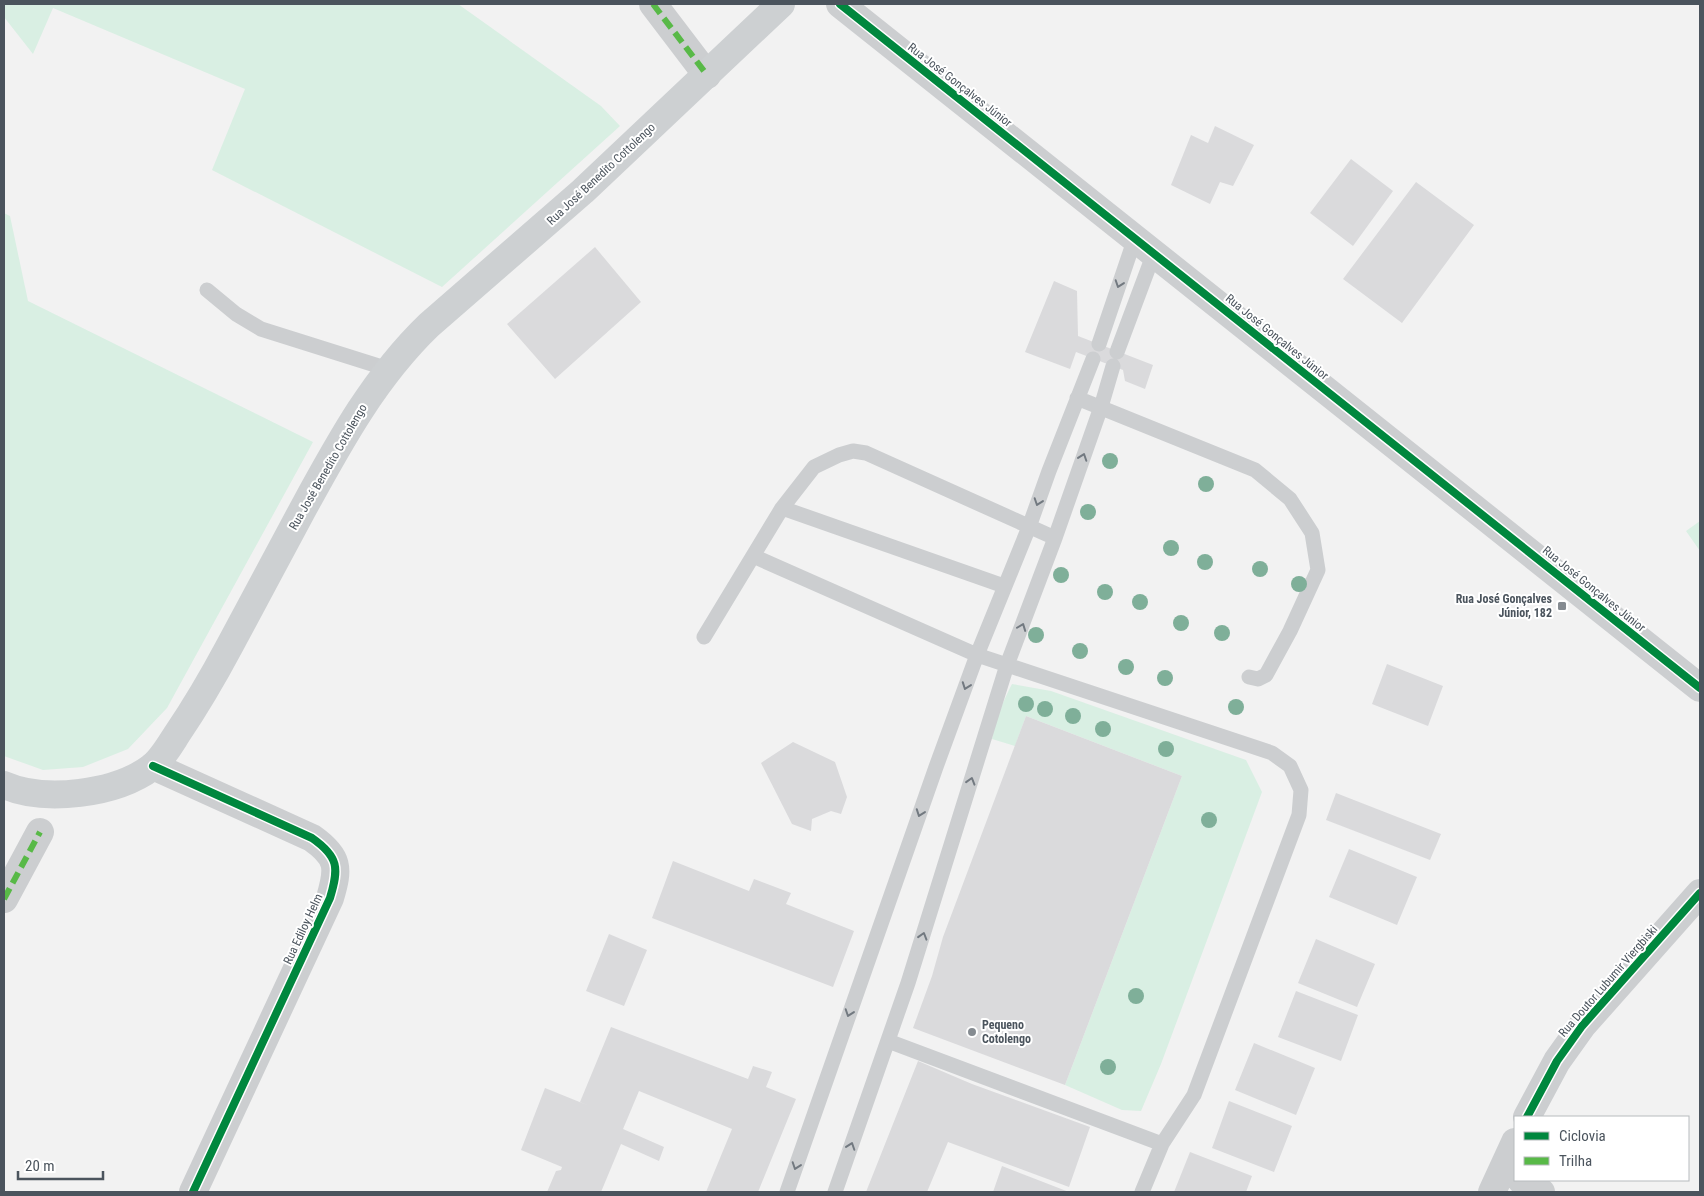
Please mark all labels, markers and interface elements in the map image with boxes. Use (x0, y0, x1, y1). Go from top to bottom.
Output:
street label: Rua José Gonçalves Júnior (905, 40, 1015, 130)
street label: Rua José Benedito Cottolengo (544, 120, 658, 228)
one-way arrow (1115, 280, 1125, 288)
street label: Rua José Gonçalves Júnior (1223, 291, 1331, 383)
street label: Rua José Benedito Cottolengo (286, 402, 370, 532)
one-way arrow (1077, 454, 1087, 462)
one-way arrow (1034, 498, 1044, 506)
street label: Rua José Gonçalves Júnior (1540, 543, 1648, 635)
place label: Rua José Gonçalves Júnior, 182 (1456, 592, 1553, 620)
marker: Rua José Gonçalves Júnior, 182 (1556, 600, 1568, 612)
one-way arrow (1016, 623, 1026, 631)
one-way arrow (962, 681, 972, 690)
one-way arrow (966, 777, 976, 786)
one-way arrow (916, 808, 926, 816)
street label: Rua Ediloy Helm (280, 891, 326, 967)
street label: Rua Doutor Lubumir Viergbiski (1556, 922, 1660, 1040)
one-way arrow (917, 932, 927, 941)
one-way arrow (845, 1008, 855, 1016)
place label: Pequeno Cotolengo (982, 1018, 1031, 1046)
marker: Pequeno Cotolengo (966, 1026, 978, 1038)
legend (1514, 1116, 1689, 1181)
text: Ciclovia (1559, 1127, 1606, 1145)
one-way arrow (845, 1142, 855, 1151)
scale bar (18, 1148, 102, 1180)
text: Trilha (1559, 1152, 1592, 1170)
text: 20 m (25, 1157, 55, 1175)
one-way arrow (792, 1161, 802, 1170)

